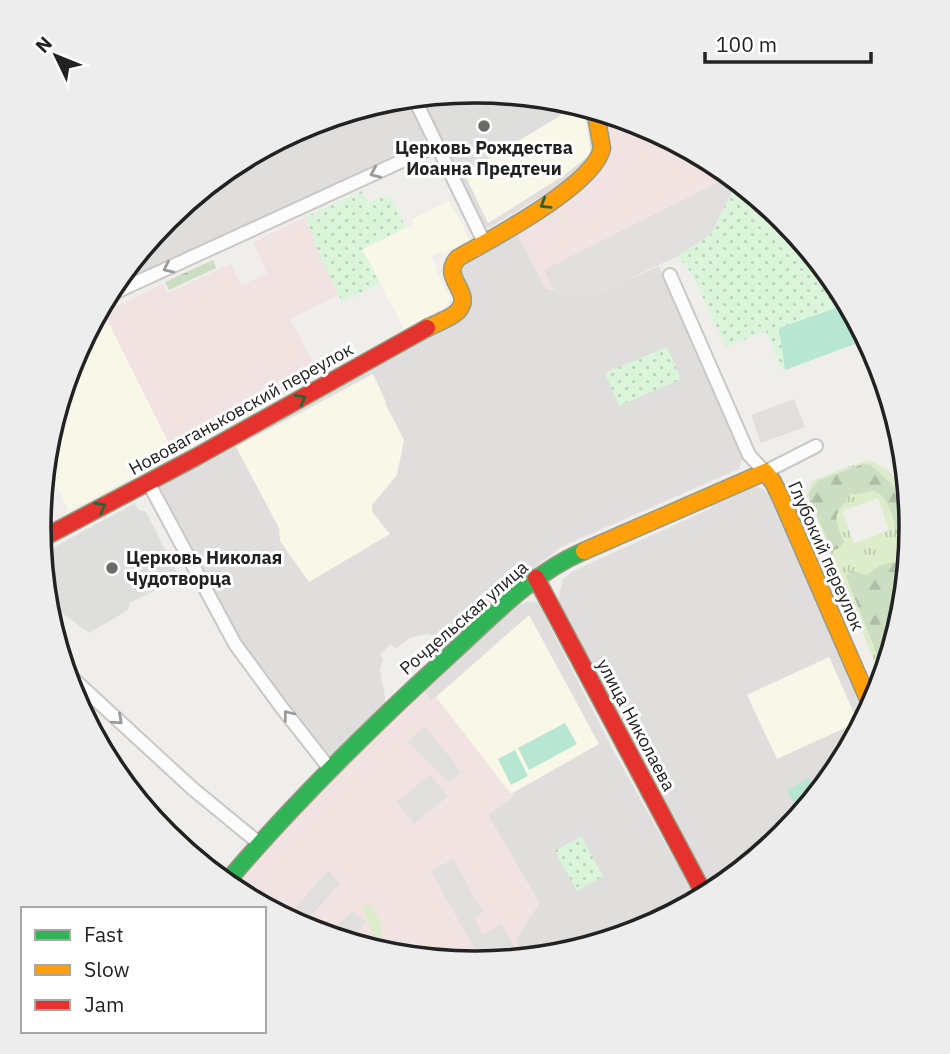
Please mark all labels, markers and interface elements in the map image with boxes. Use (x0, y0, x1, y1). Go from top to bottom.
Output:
north arrow (21, 21, 91, 91)
scale bar (705, 21, 871, 65)
text: 100 m (716, 30, 777, 58)
text: N (30, 31, 57, 58)
marker: Церковь Рождества Иоанна Предтечи (476, 118, 492, 134)
place label: Церковь Рождества Иоанна Предтечи (395, 136, 573, 180)
one-way arrow (369, 165, 382, 179)
one-way arrow (539, 196, 552, 209)
one-way arrow (163, 260, 175, 274)
street label: Нововаганьковский переулок (125, 337, 357, 480)
one-way arrow (294, 394, 307, 407)
street label: Глубокий переулок (783, 477, 870, 634)
one-way arrow (94, 502, 106, 515)
place label: Церковь Николая Чудотворца (126, 546, 282, 590)
street label: Рочдельская улица (395, 555, 533, 680)
marker: Церковь Николая Чудотворца (104, 560, 120, 576)
street label: улица Николаева (592, 655, 681, 795)
one-way arrow (283, 711, 296, 723)
one-way arrow (110, 712, 123, 725)
legend (21, 907, 266, 1033)
text: Fast (84, 920, 124, 948)
text: Slow (84, 955, 130, 983)
text: Jam (84, 990, 124, 1018)

